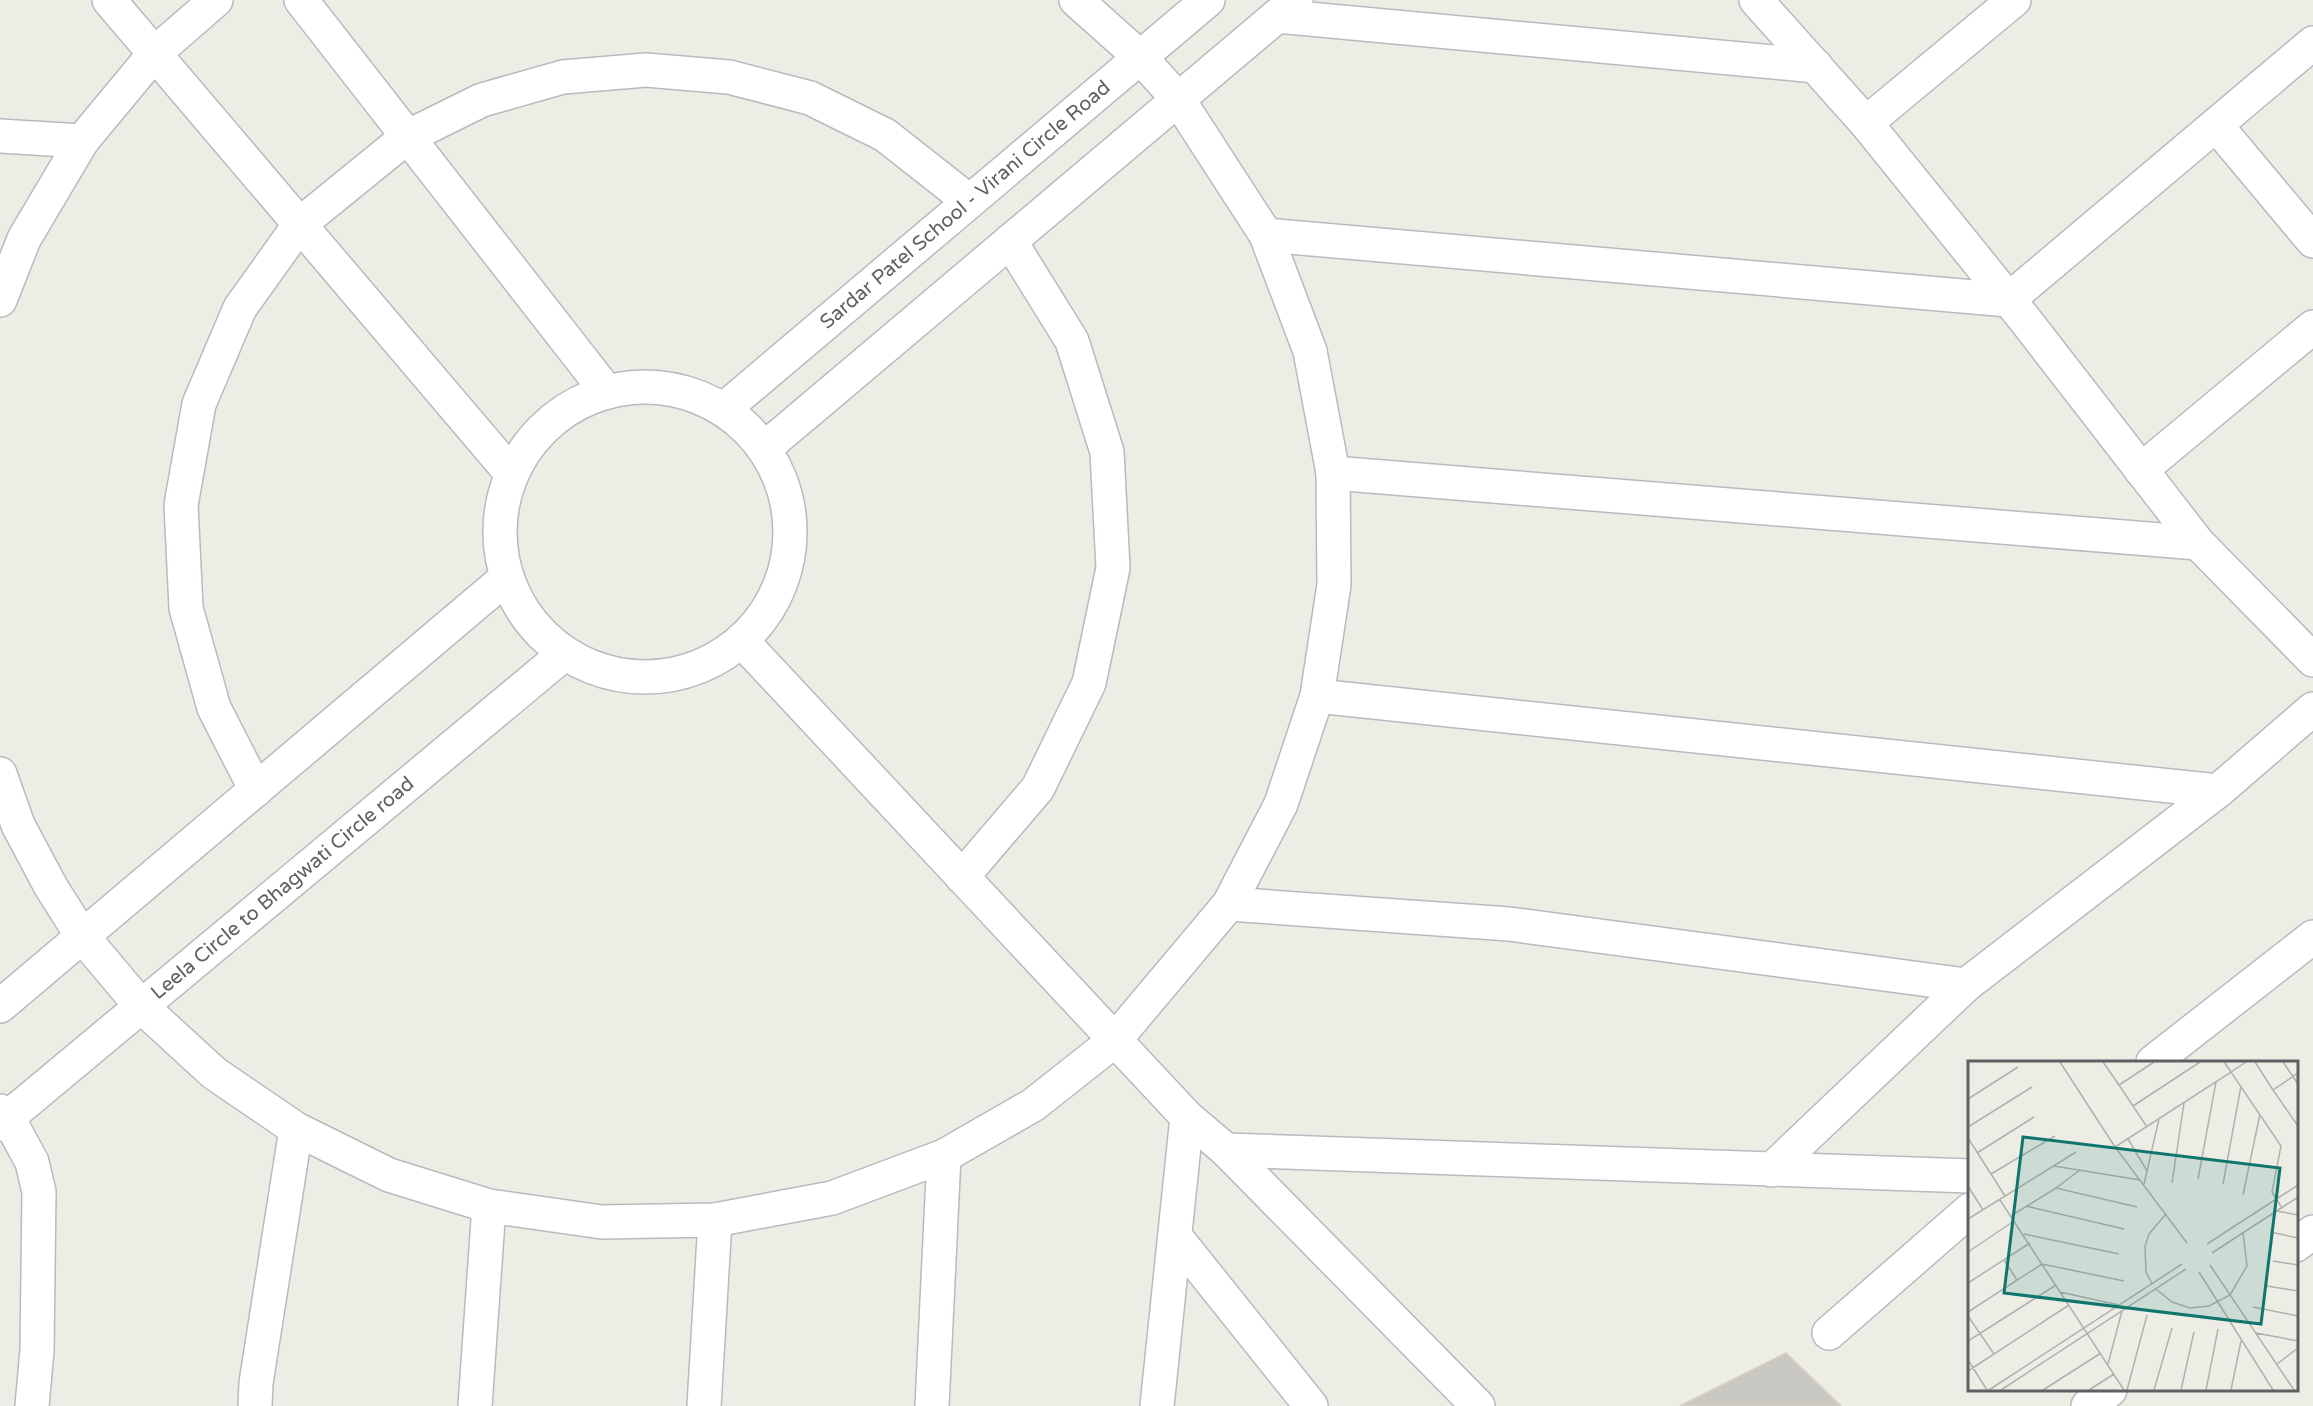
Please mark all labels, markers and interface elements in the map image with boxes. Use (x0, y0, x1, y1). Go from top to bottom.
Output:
street label: Sardar Patel School - Virani Circle Road (815, 76, 1115, 334)
street label: Leela Circle to Bhagwati Circle road (146, 772, 419, 1005)
inset map (1968, 1061, 2298, 1391)

